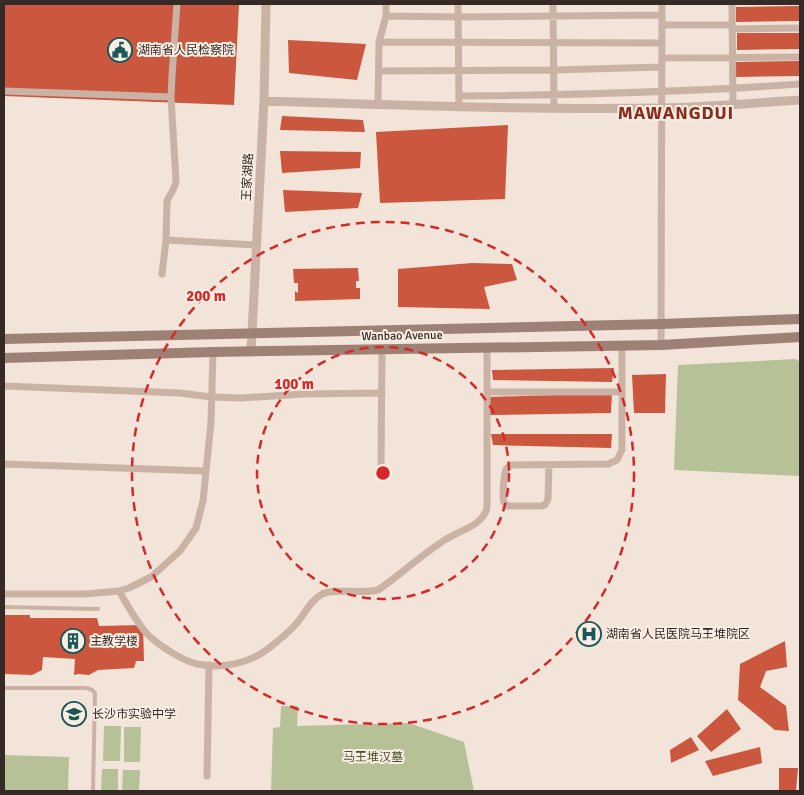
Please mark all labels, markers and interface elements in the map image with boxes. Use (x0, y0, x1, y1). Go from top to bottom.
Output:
public building icon: 湖南省人民检察院 (107, 37, 133, 63)
place label: 湖南省人民检察院 (138, 43, 234, 58)
district label: MAWANGDUI (618, 102, 734, 124)
street label: 王家湖路 (239, 153, 257, 201)
text: 200 m (186, 287, 226, 305)
street label: Wanbao Avenue (361, 328, 443, 344)
text: 100 m (274, 375, 314, 393)
centre of rings (374, 464, 392, 482)
hospital icon: 湖南省人民医院马王堆院区 (576, 621, 602, 647)
place label: 湖南省人民医院马王堆院区 (606, 627, 750, 642)
building icon: 主教学楼 (60, 628, 86, 654)
place label: 主教学楼 (90, 634, 138, 649)
school or university icon: 长沙市实验中学 (61, 701, 87, 727)
place label: 长沙市实验中学 (92, 707, 176, 722)
park label: 马王堆汉墓 (343, 750, 403, 765)

